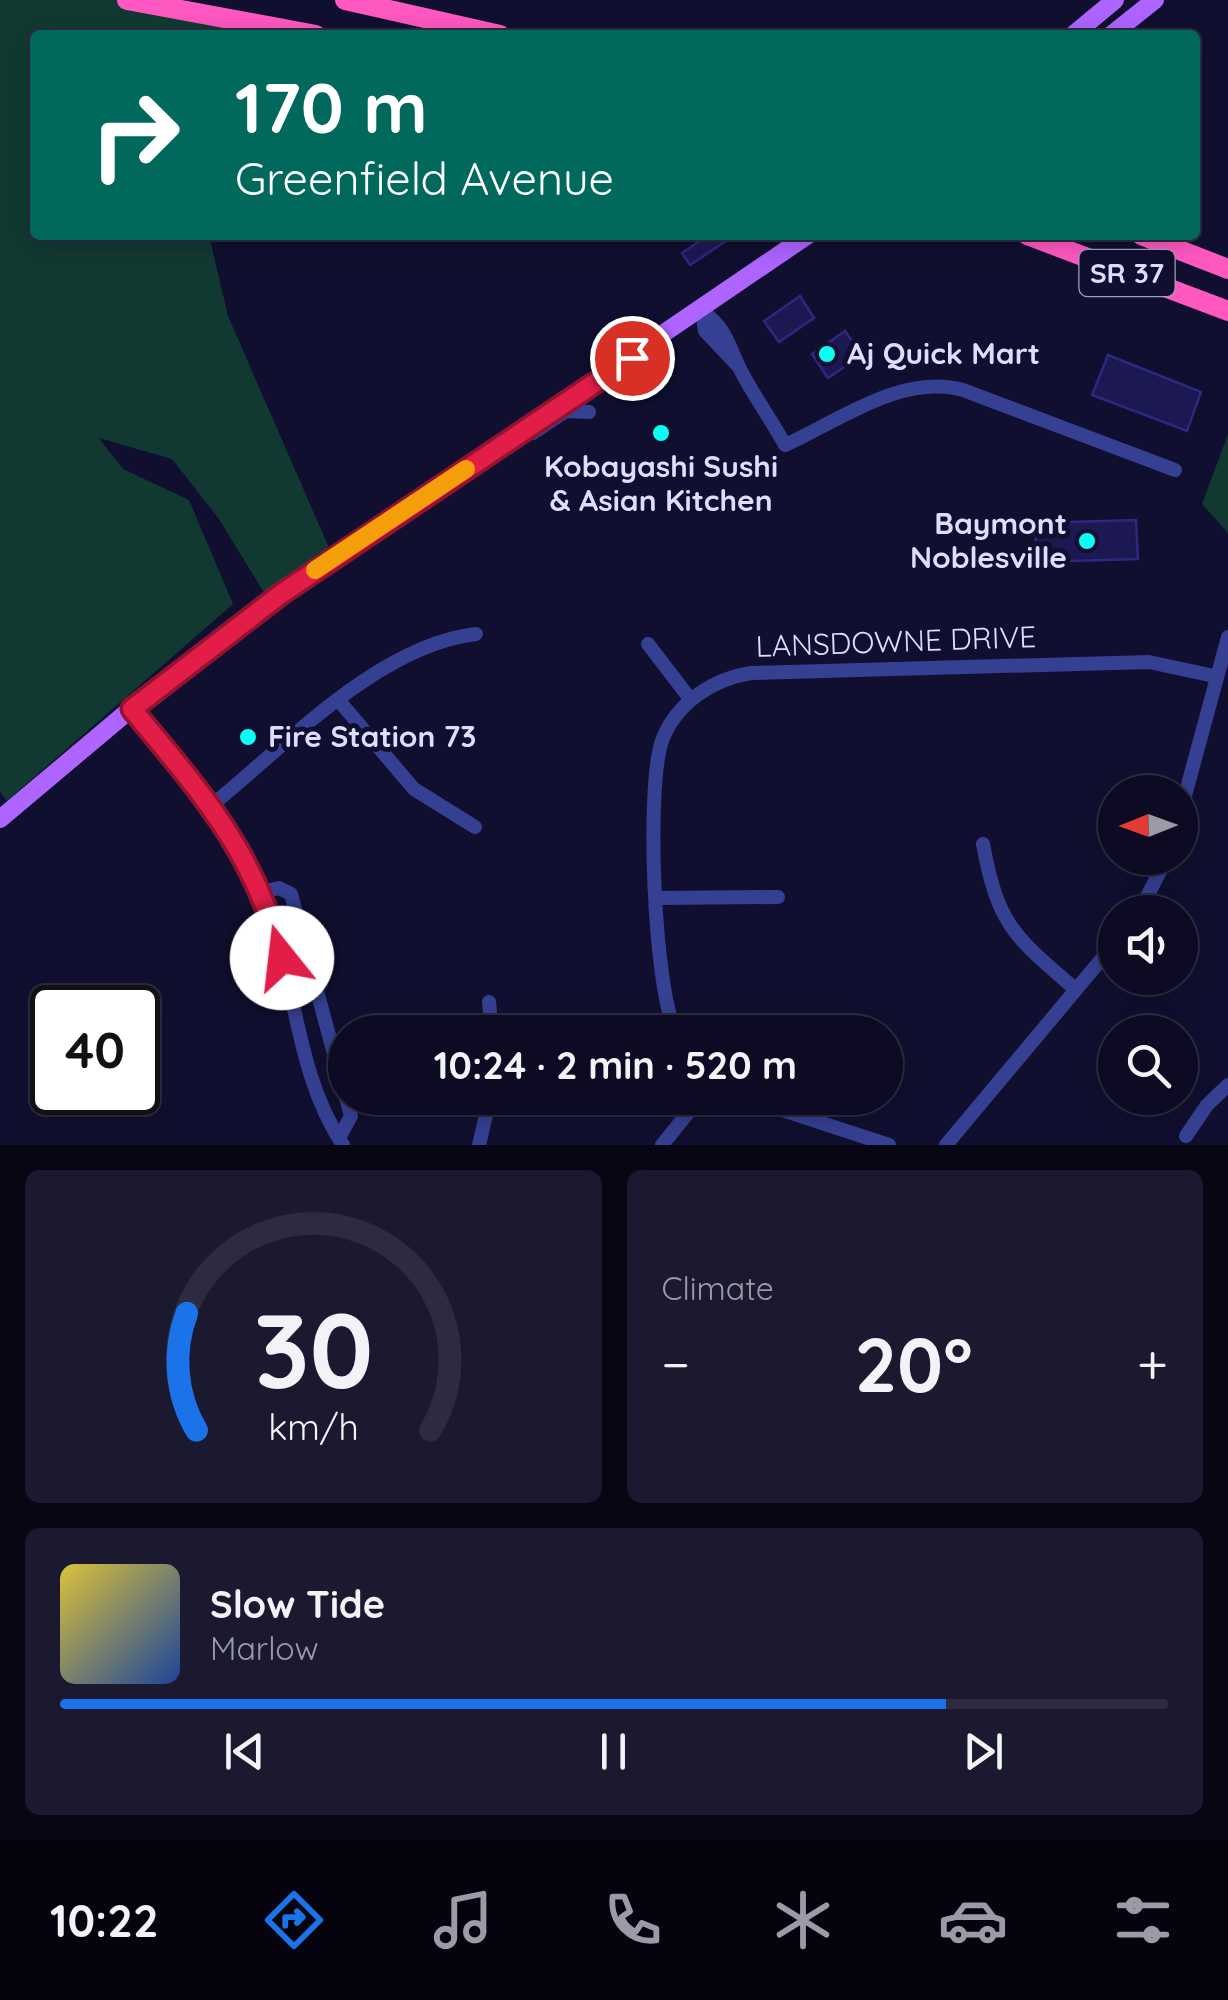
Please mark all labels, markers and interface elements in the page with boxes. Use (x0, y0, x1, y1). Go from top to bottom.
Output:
text: 170 m (235, 63, 428, 151)
icon: right (70, 70, 200, 200)
text: Greenfield Avenue (235, 150, 614, 206)
road number: SR 37 (1080, 250, 1174, 296)
pin (590, 316, 675, 401)
icon: arrive (605, 331, 660, 386)
place label: Aj Quick Mart (847, 334, 1040, 372)
marker: Aj Quick Mart (816, 343, 838, 365)
marker: Kobayashi Sushi & Asian Kitchen (650, 422, 672, 444)
place label: Kobayashi Sushi & Asian Kitchen (544, 447, 778, 519)
place label: Baymont Noblesville (910, 504, 1067, 576)
marker: Baymont Noblesville (1076, 530, 1098, 552)
street label: LANSDOWNE DRIVE (755, 617, 1037, 665)
place label: Fire Station 73 (268, 717, 476, 755)
marker: Fire Station 73 (237, 726, 259, 748)
north arrow (1098, 775, 1198, 875)
map controls (1098, 775, 1198, 1115)
button: sound (1098, 895, 1198, 995)
position arrow (230, 906, 334, 1010)
speed limit sign: 40 (30, 985, 160, 1115)
button: search (1098, 1015, 1198, 1115)
text: 10:24 · 2 min · 520 m (434, 1041, 797, 1089)
text: Climate (662, 1268, 774, 1308)
text: 30 (253, 1284, 373, 1414)
text: 20° (854, 1317, 973, 1411)
text: − (662, 1329, 690, 1398)
text: + (1137, 1329, 1168, 1398)
text: km/h (268, 1404, 359, 1449)
text: Slow Tide (210, 1580, 385, 1628)
text: Marlow (210, 1628, 319, 1668)
icon: previous (217, 1724, 272, 1779)
icon: pause (586, 1724, 641, 1779)
icon: next (956, 1724, 1011, 1779)
icon: directions (259, 1885, 329, 1955)
icon: music (428, 1885, 498, 1955)
icon: phone (598, 1885, 668, 1955)
icon: climate (768, 1885, 838, 1955)
icon: car (938, 1885, 1008, 1955)
icon: filters (1108, 1885, 1178, 1955)
text: 10:22 (50, 1892, 159, 1948)

